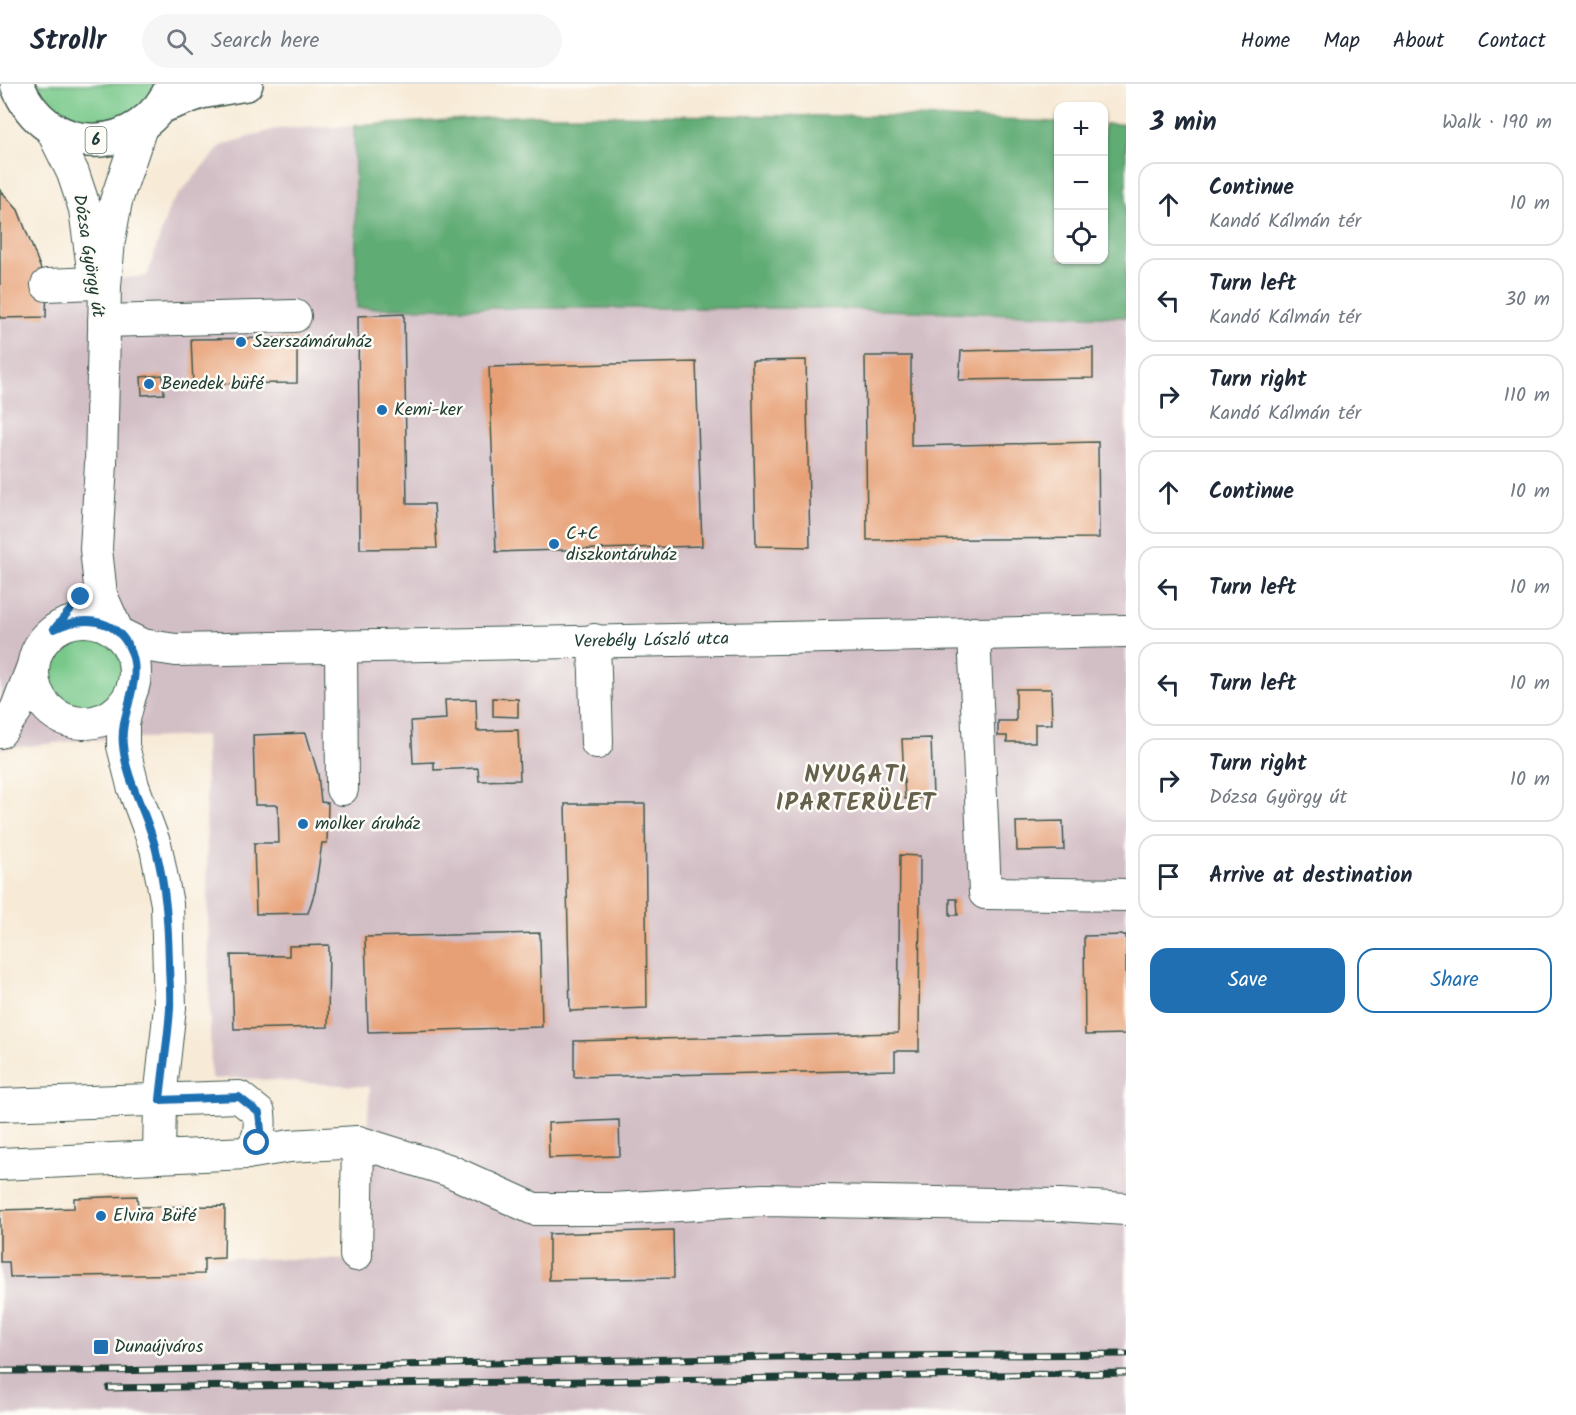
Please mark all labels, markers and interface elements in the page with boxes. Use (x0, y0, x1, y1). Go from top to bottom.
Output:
search box (142, 14, 562, 68)
text: Strollr (30, 19, 106, 64)
text: Search here (211, 24, 320, 59)
icon: search (163, 25, 196, 58)
text: Home (1241, 25, 1290, 58)
text: Map (1323, 25, 1360, 58)
text: About (1393, 25, 1444, 58)
text: Contact (1477, 25, 1546, 58)
map controls (1054, 102, 1108, 264)
button: + (1054, 102, 1108, 156)
text: 3 min (1150, 102, 1217, 144)
text: Walk · 190 m (1442, 107, 1552, 139)
road number: 6 (86, 127, 106, 153)
button: − (1054, 156, 1108, 210)
text: Continue (1209, 171, 1294, 206)
icon: ahead (1152, 188, 1185, 221)
text: 10 m (1510, 188, 1550, 220)
street label: Dózsa György út (64, 192, 112, 321)
text: Kandó Kálmán tér (1209, 206, 1361, 238)
button: locate (1054, 210, 1108, 264)
text: Turn left (1209, 267, 1296, 302)
icon: left (1152, 284, 1185, 317)
text: 30 m (1505, 284, 1550, 316)
text: Kandó Kálmán tér (1209, 302, 1361, 334)
place label: Szerszámáruház (253, 328, 372, 357)
marker: Szerszámáruház (234, 335, 248, 349)
text: Turn right (1209, 363, 1307, 398)
place label: Benedek büfé (161, 370, 265, 399)
marker: Benedek büfé (142, 377, 156, 391)
icon: right (1152, 380, 1185, 413)
text: 110 m (1504, 380, 1550, 412)
place label: Kemi-ker (394, 396, 463, 425)
text: Kandó Kálmán tér (1209, 398, 1361, 430)
marker: Kemi-ker (375, 403, 389, 417)
text: Continue (1209, 475, 1294, 510)
icon: ahead (1152, 476, 1185, 509)
text: 10 m (1510, 476, 1550, 508)
place label: C+C diszkontáruház (566, 520, 677, 570)
marker: C+C diszkontáruház (547, 537, 561, 551)
text: Turn left (1209, 571, 1296, 606)
icon: left (1152, 572, 1185, 605)
text: 10 m (1510, 572, 1550, 604)
route end (67, 583, 93, 609)
street label: Verebély László utca (574, 624, 729, 657)
text: Turn left (1209, 667, 1296, 702)
icon: left (1152, 668, 1185, 701)
text: 10 m (1510, 668, 1550, 700)
text: Turn right (1209, 747, 1307, 782)
district label: NYUGATI IPARTERÜLET (776, 756, 937, 823)
icon: right (1152, 764, 1185, 797)
text: 10 m (1510, 764, 1550, 796)
text: Dózsa György út (1209, 782, 1347, 814)
place label: molker áruház (315, 810, 421, 839)
marker: molker áruház (296, 817, 310, 831)
text: Arrive at destination (1209, 859, 1412, 894)
icon: arrive (1152, 860, 1185, 893)
button: Save (1150, 948, 1345, 1013)
button: Share (1357, 948, 1552, 1013)
route start (243, 1129, 269, 1155)
place label: Elvira Büfé (113, 1202, 197, 1231)
marker: Elvira Büfé (94, 1209, 108, 1223)
place label: Dunaújváros (114, 1333, 204, 1362)
marker: Dunaújváros (92, 1338, 110, 1356)

